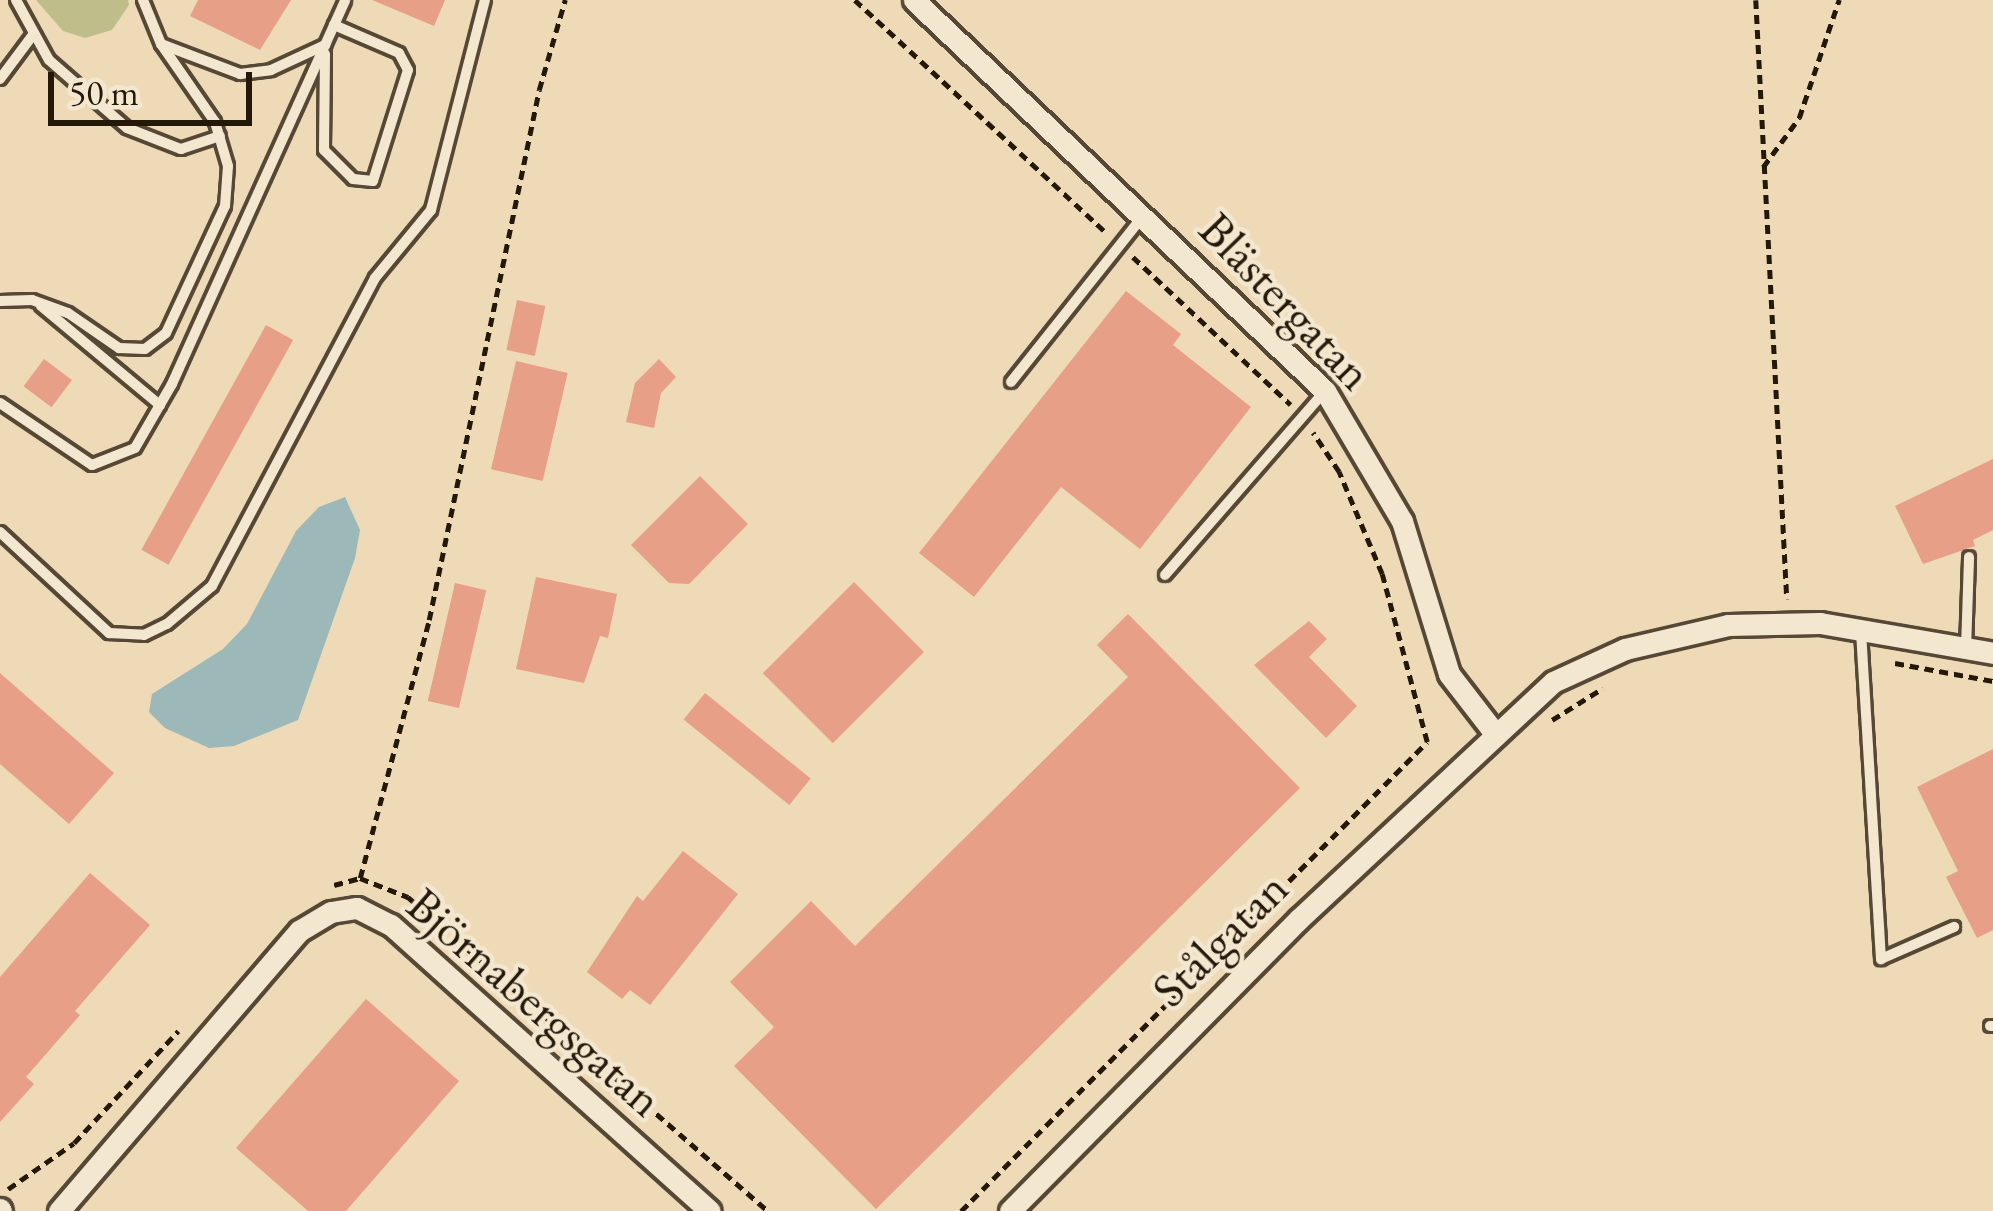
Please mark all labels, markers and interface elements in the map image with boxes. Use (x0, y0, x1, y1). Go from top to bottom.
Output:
scale bar (54, 48, 258, 122)
text: 50 m (69, 69, 139, 116)
street label: Blästergatan (1188, 201, 1384, 401)
street label: Stålgatan (1140, 859, 1300, 1019)
street label: Björnabergsgatan (396, 876, 674, 1128)

